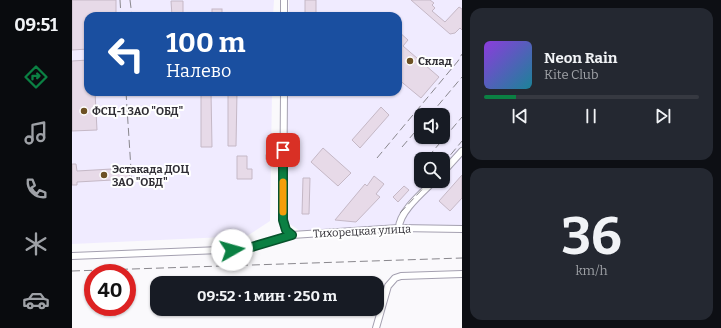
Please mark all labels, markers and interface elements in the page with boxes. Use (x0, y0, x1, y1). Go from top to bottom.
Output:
text: 09:51 (14, 14, 58, 36)
text: 100 m (166, 26, 245, 59)
icon: left (100, 28, 152, 80)
text: Neon Rain (544, 49, 617, 67)
place label: Склад (418, 55, 452, 68)
marker: Склад (405, 56, 415, 66)
text: Налево (166, 60, 231, 82)
icon: directions (22, 63, 50, 91)
text: Kite Club (544, 67, 598, 82)
place label: ФСЦ-1 ЗАО "ОБД" (92, 105, 184, 118)
icon: previous (509, 105, 531, 127)
icon: pause (580, 105, 602, 127)
icon: next (652, 105, 674, 127)
marker: ФСЦ-1 ЗАО "ОБД" (79, 106, 89, 116)
map controls (414, 108, 450, 188)
button: sound (414, 108, 450, 144)
icon: music (22, 119, 50, 147)
pin (266, 133, 300, 167)
icon: arrive (272, 139, 294, 161)
button: search (414, 152, 450, 188)
place label: Эстакада ДОЦ ЗАО "ОБД" (112, 163, 189, 189)
marker: Эстакада ДОЦ ЗАО "ОБД" (99, 170, 109, 180)
icon: phone (22, 175, 50, 203)
text: 36 (561, 205, 622, 268)
street label: Тихорецкая улица (313, 222, 411, 241)
position arrow (211, 229, 253, 271)
icon: climate (22, 230, 50, 258)
text: km/h (575, 263, 608, 278)
speed limit sign: 40 (84, 264, 136, 316)
icon: car (22, 286, 50, 314)
text: 09:52 · 1 мин · 250 m (197, 287, 337, 305)

